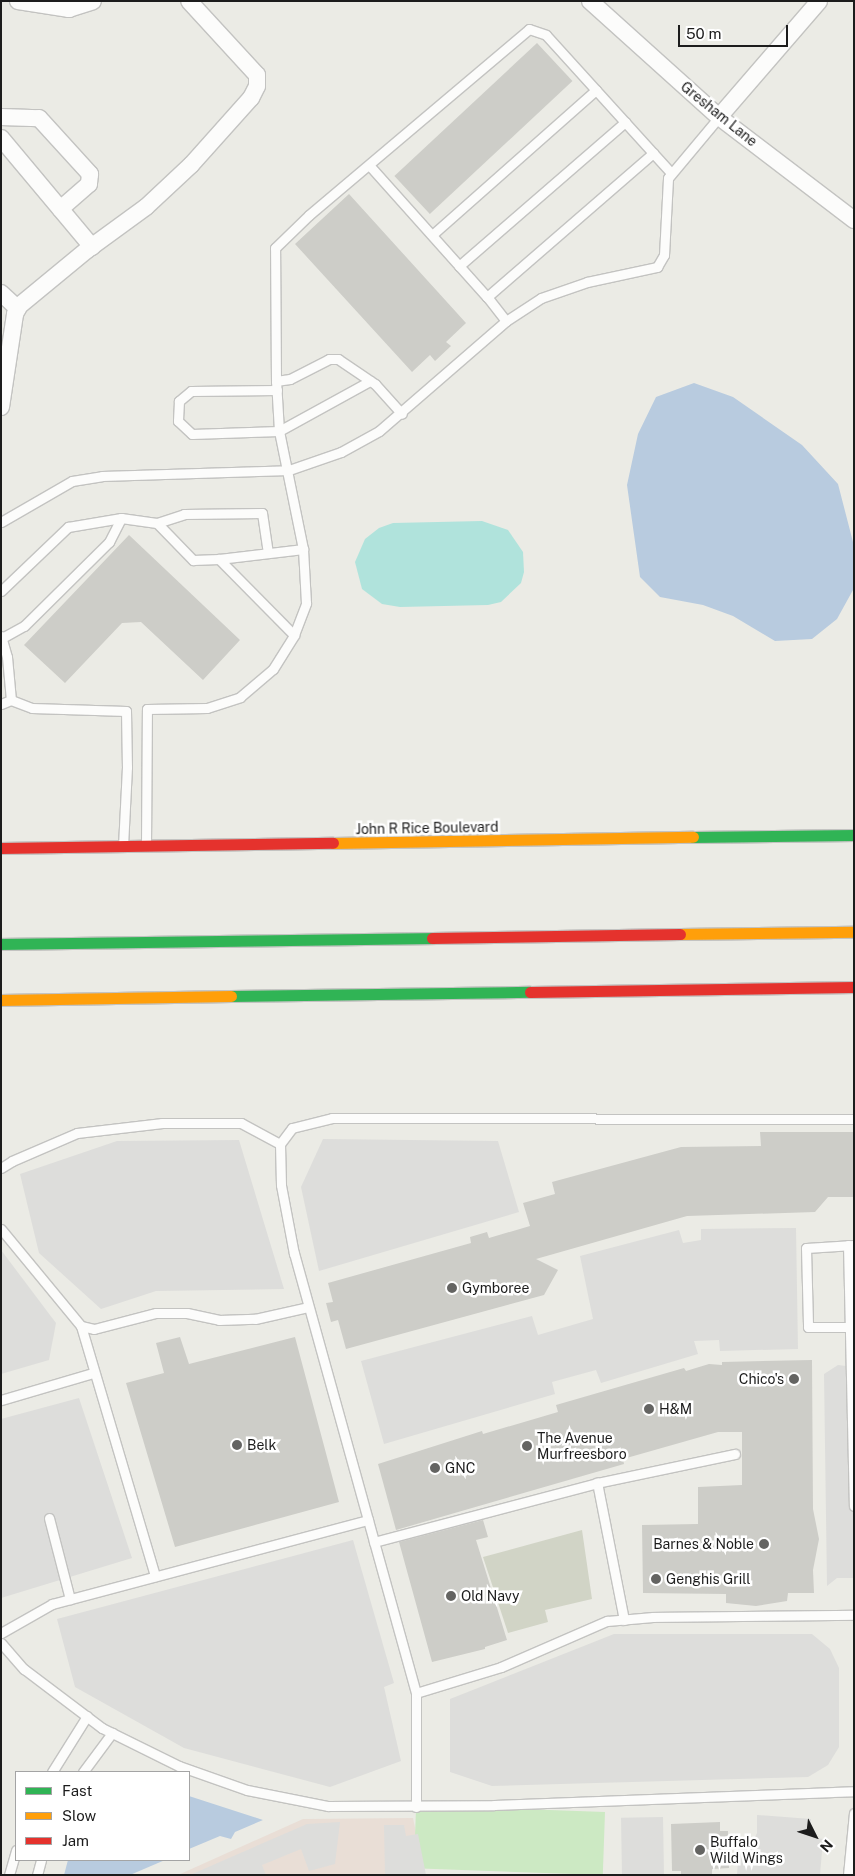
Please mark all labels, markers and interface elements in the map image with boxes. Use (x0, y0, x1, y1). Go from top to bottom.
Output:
scale bar (680, 15, 790, 47)
text: 50 m (686, 25, 721, 42)
street label: Gresham Lane (677, 78, 761, 150)
street label: John R Rice Boulevard (355, 818, 499, 838)
place label: Gymboree (462, 1280, 529, 1296)
marker: Gymboree (446, 1282, 458, 1294)
place label: Chico's (739, 1371, 784, 1387)
marker: Chico's (788, 1373, 800, 1385)
place label: H&M (659, 1401, 692, 1417)
marker: H&M (643, 1403, 655, 1415)
place label: The Avenue Murfreesboro (537, 1430, 627, 1462)
place label: Belk (247, 1437, 276, 1453)
marker: Belk (231, 1439, 243, 1451)
marker: The Avenue Murfreesboro (521, 1440, 533, 1452)
place label: GNC (445, 1460, 475, 1476)
marker: GNC (429, 1462, 441, 1474)
place label: Barnes & Noble (653, 1536, 754, 1552)
marker: Barnes & Noble (758, 1538, 770, 1550)
place label: Genghis Grill (666, 1571, 751, 1587)
marker: Genghis Grill (650, 1573, 662, 1585)
place label: Old Navy (461, 1588, 520, 1604)
marker: Old Navy (445, 1590, 457, 1602)
legend (15, 1771, 190, 1861)
text: Fast (62, 1782, 92, 1799)
text: Slow (62, 1807, 96, 1824)
north arrow (790, 1811, 840, 1861)
text: Jam (62, 1832, 89, 1849)
place label: Buffalo Wild Wings (710, 1834, 783, 1866)
text: N (817, 1836, 836, 1855)
marker: Buffalo Wild Wings (694, 1844, 706, 1856)

